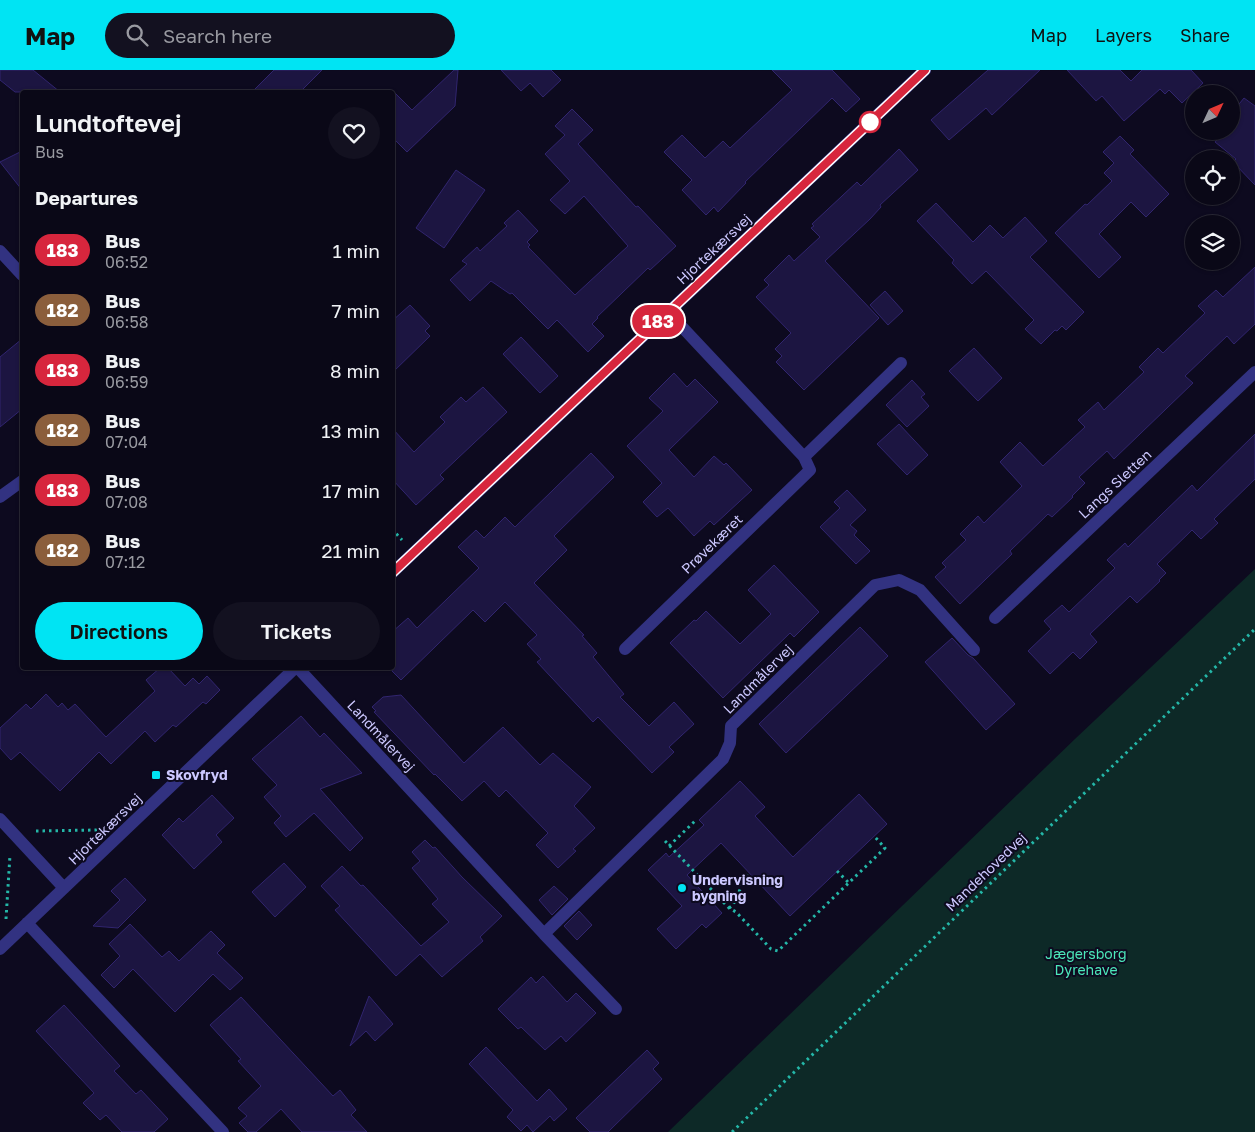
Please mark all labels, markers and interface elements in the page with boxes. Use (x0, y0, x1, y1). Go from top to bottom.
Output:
search box (105, 13, 455, 58)
text: Map (25, 21, 75, 50)
icon: search (123, 21, 151, 49)
text: Search here (163, 24, 272, 47)
text: Map (1030, 24, 1067, 46)
text: Layers (1095, 24, 1152, 46)
text: Share (1180, 24, 1230, 46)
north arrow (1185, 85, 1240, 140)
map controls (1185, 85, 1240, 270)
button: heart (328, 107, 380, 159)
text: Lundtoftevej (35, 108, 181, 137)
unlabelled marker (859, 111, 881, 133)
text: Bus (35, 142, 64, 162)
button: locate (1185, 150, 1240, 205)
text: Departures (35, 186, 138, 209)
street label: Hjortekærsvej (673, 210, 754, 287)
button: layers (1185, 215, 1240, 270)
text: Bus (105, 229, 140, 252)
text: 183 (47, 239, 78, 261)
text: 1 min (332, 239, 380, 262)
text: 06:52 (105, 252, 148, 272)
text: Bus (105, 289, 140, 312)
text: 182 (47, 299, 78, 321)
text: 7 min (332, 299, 380, 322)
line badge: 183 (629, 305, 687, 337)
text: 183 (642, 310, 674, 332)
text: 06:58 (105, 312, 148, 332)
text: Bus (105, 349, 140, 372)
text: 183 (47, 359, 78, 381)
text: 8 min (330, 359, 380, 382)
text: 06:59 (105, 372, 148, 392)
text: Bus (105, 409, 140, 432)
text: 182 (47, 419, 78, 441)
text: 13 min (321, 419, 380, 442)
text: 07:04 (105, 432, 148, 452)
street label: Langs Sletten (1075, 446, 1155, 522)
text: Bus (105, 469, 140, 492)
text: 183 (47, 479, 78, 501)
text: 17 min (322, 479, 380, 502)
text: 07:08 (105, 492, 148, 512)
street label: Prøvekæret (678, 510, 746, 577)
text: Bus (105, 529, 140, 552)
text: 182 (47, 539, 78, 561)
text: 21 min (321, 539, 380, 562)
text: 07:12 (105, 552, 145, 572)
button: Directions (35, 602, 203, 660)
button: Tickets (213, 602, 380, 660)
street label: Landmålervej (719, 640, 796, 717)
street label: Landmålervej (344, 696, 419, 775)
place label: Skovfryd (166, 766, 228, 783)
marker: Skovfryd (150, 769, 162, 781)
street label: Hjortekærsvej (64, 789, 145, 868)
street label: Mandehovedvej (942, 829, 1030, 914)
place label: Undervisning bygning (692, 871, 783, 904)
marker: Undervisning bygning (676, 882, 688, 894)
park label: Jægersborg Dyrehave (1045, 945, 1127, 978)

